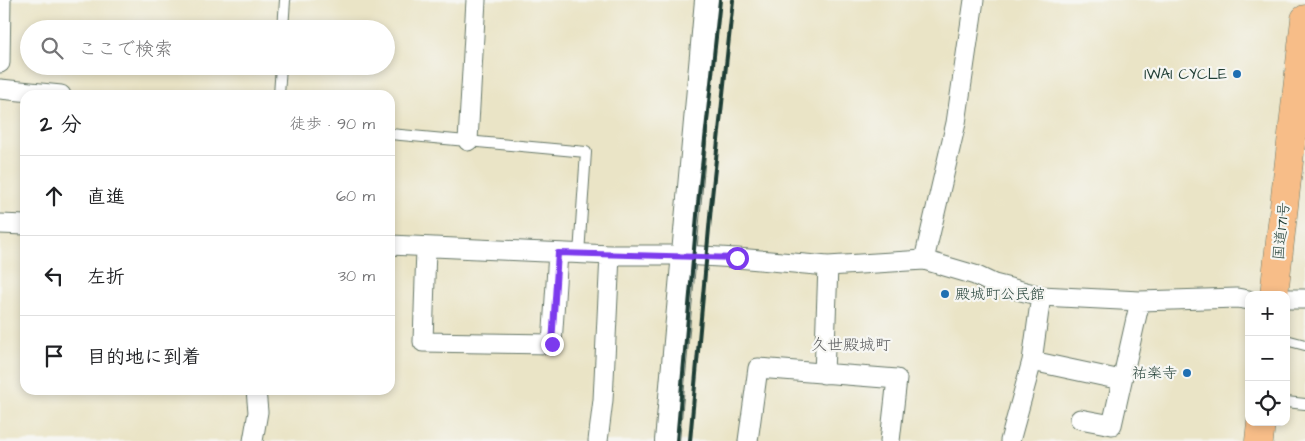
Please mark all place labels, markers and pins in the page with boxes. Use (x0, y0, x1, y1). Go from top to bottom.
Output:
place label: IWAI CYCLE (1144, 64, 1227, 85)
marker: IWAI CYCLE (1231, 68, 1243, 80)
place label: 殿城町公民館 (955, 284, 1045, 305)
marker: 殿城町公民館 (939, 288, 951, 300)
place label: 祐楽寺 (1132, 363, 1177, 384)
marker: 祐楽寺 (1181, 367, 1193, 379)

